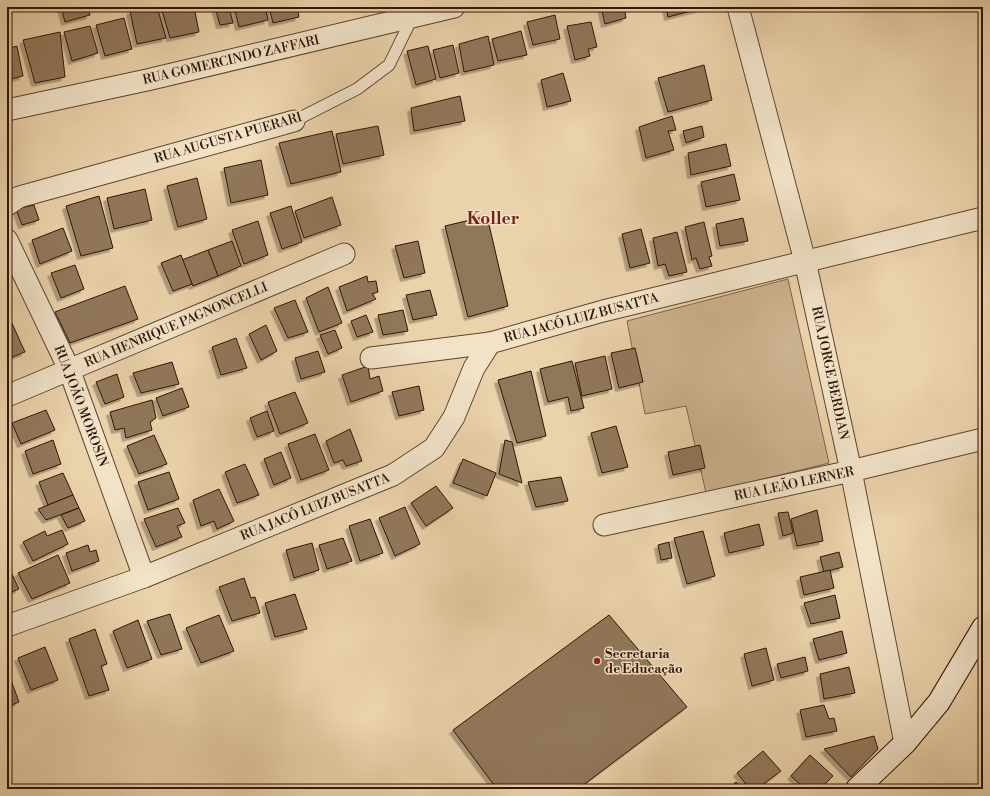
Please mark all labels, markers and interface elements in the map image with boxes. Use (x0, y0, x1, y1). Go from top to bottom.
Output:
street label: RUA GOMERCINDO ZAFFARI (141, 32, 321, 88)
street label: RUA AUGUSTA PUERARI (152, 109, 304, 167)
district label: Koller (467, 208, 520, 230)
street label: RUA HENRIQUE PAGNONCELLI (82, 279, 270, 371)
street label: RUA JACÓ LUIZ BUSATTA (502, 288, 661, 346)
street label: RUA JORGE BERDIAN (808, 305, 852, 442)
street label: RUA JOÃO MOROSIN (50, 343, 113, 469)
street label: RUA LEÃO LERNER (732, 462, 856, 505)
street label: RUA JACÓ LUIZ BUSATTA (238, 468, 393, 544)
place label: Secretaria de Educação (605, 646, 683, 677)
marker: Secretaria de Educação (592, 656, 602, 666)

